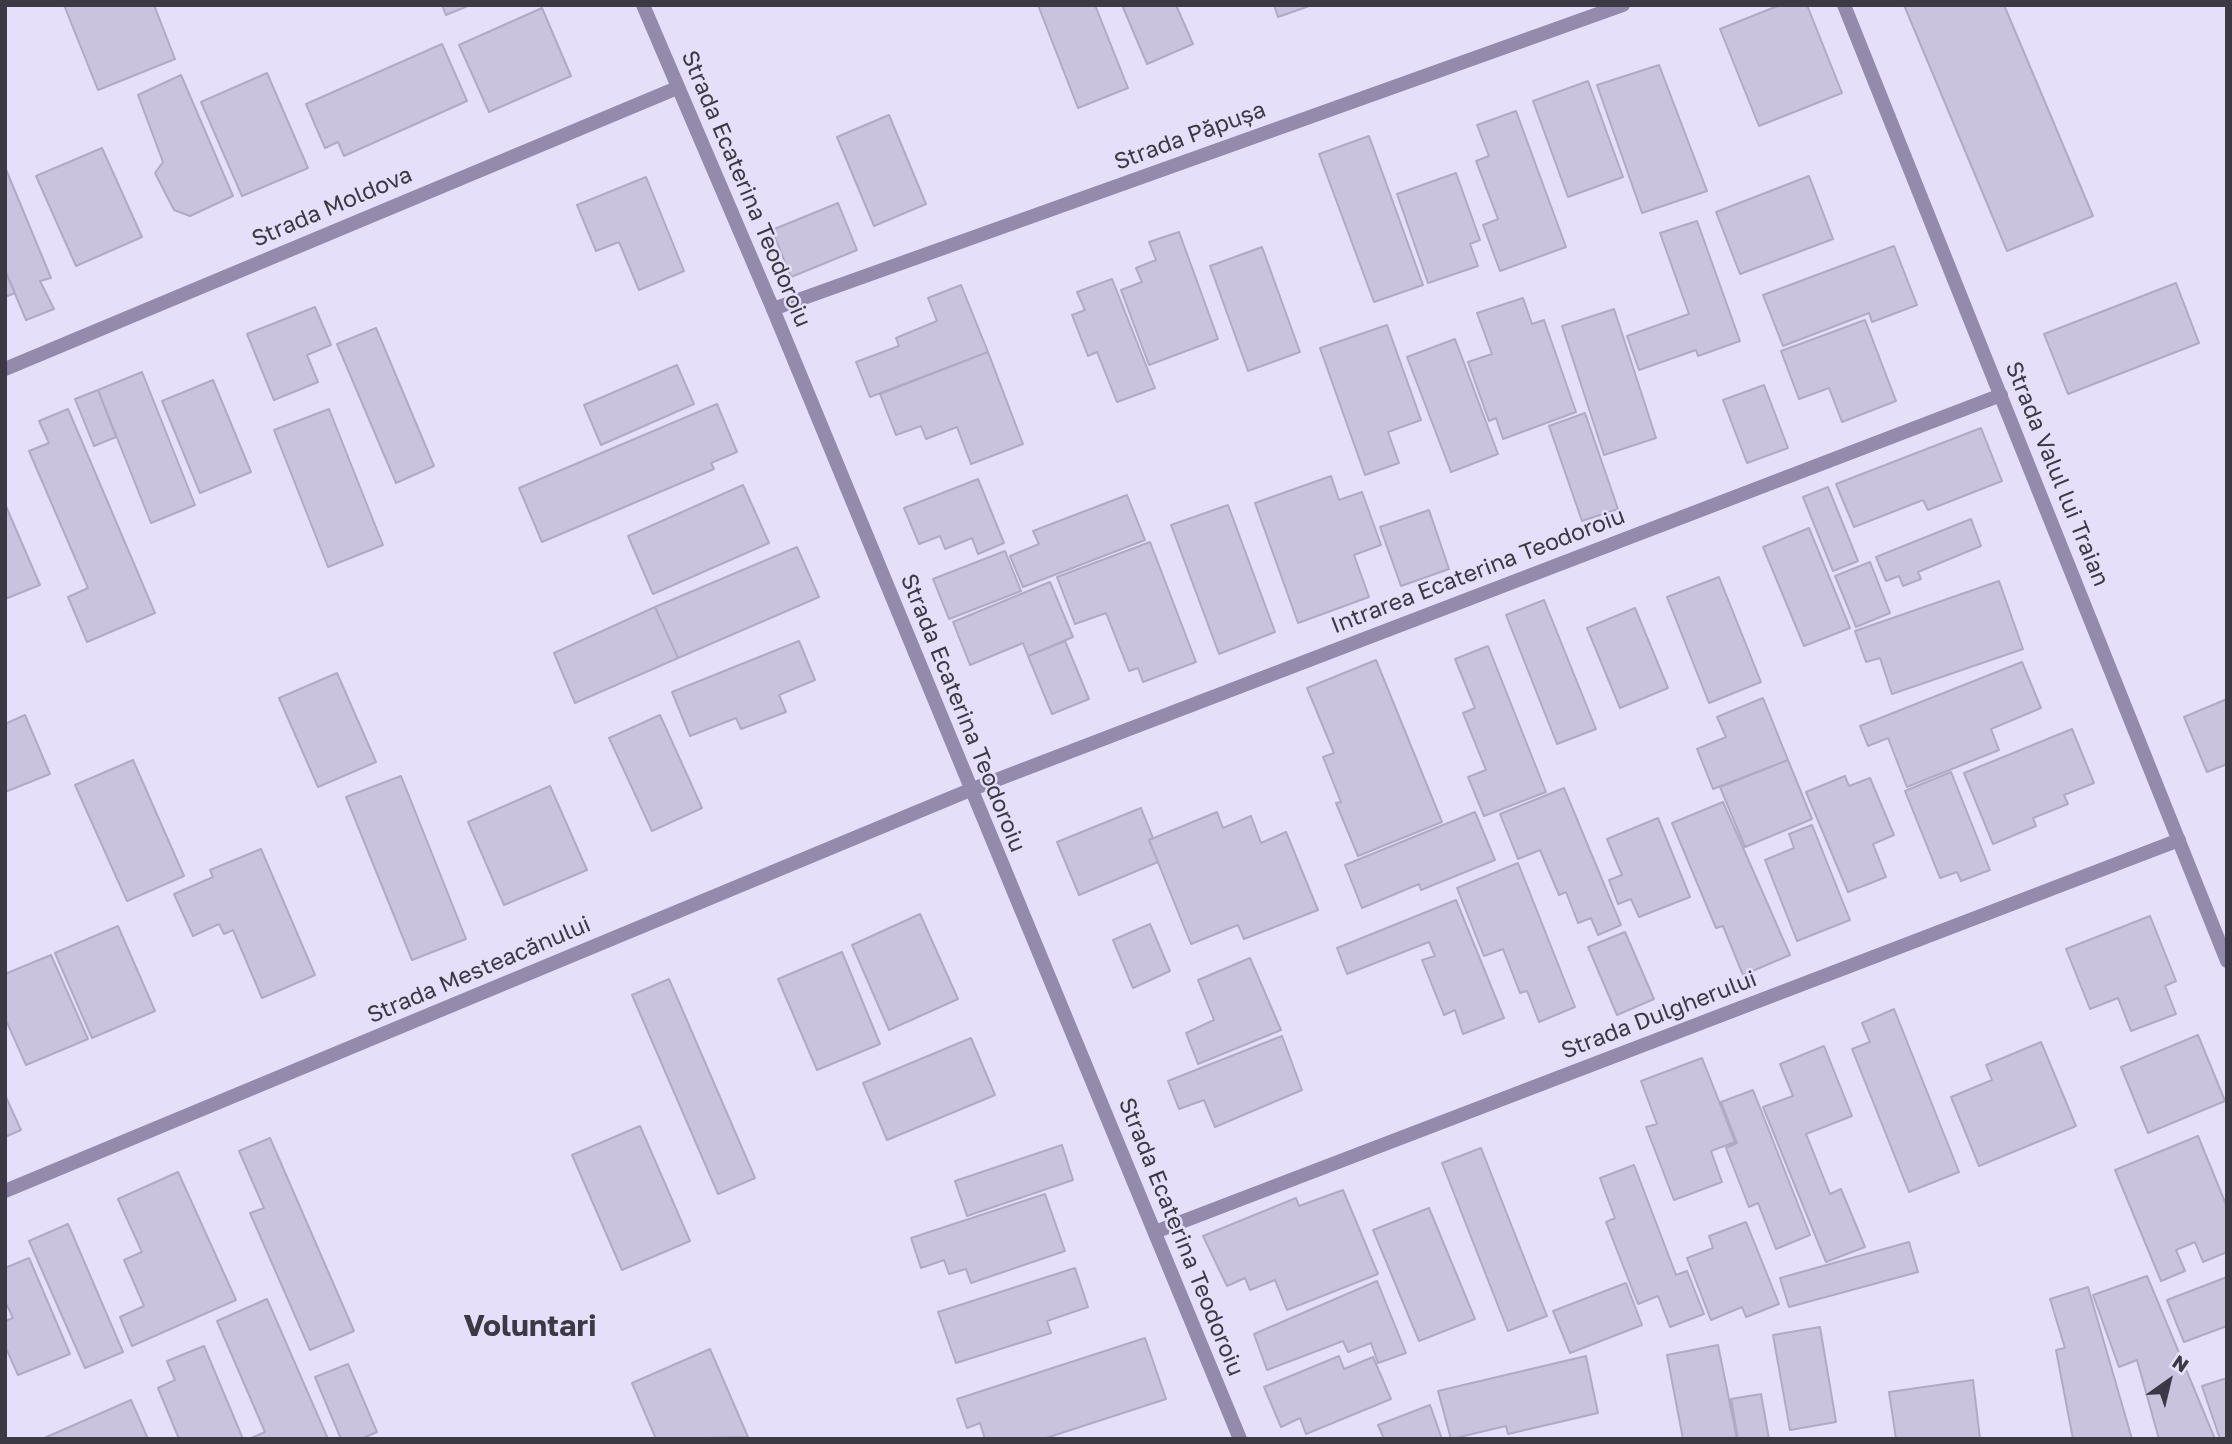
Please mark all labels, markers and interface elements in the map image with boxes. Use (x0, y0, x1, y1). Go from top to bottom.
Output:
street label: Strada Ecaterina Teodoroiu (675, 47, 817, 331)
street label: Strada Păpușa (1110, 96, 1270, 176)
street label: Strada Moldova (248, 161, 416, 253)
street label: Strada Valul lui Traian (1999, 358, 2115, 590)
street label: Intrarea Ecaterina Teodoroiu (1327, 502, 1629, 640)
street label: Strada Ecaterina Teodoroiu (894, 570, 1032, 856)
street label: Strada Mesteacănului (363, 910, 595, 1030)
street label: Strada Dulgherului (1557, 965, 1761, 1065)
street label: Strada Ecaterina Teodoroiu (1112, 1094, 1250, 1380)
district label: Voluntari (464, 1308, 596, 1344)
north arrow (2134, 1346, 2204, 1416)
text: N (2169, 1350, 2193, 1377)

